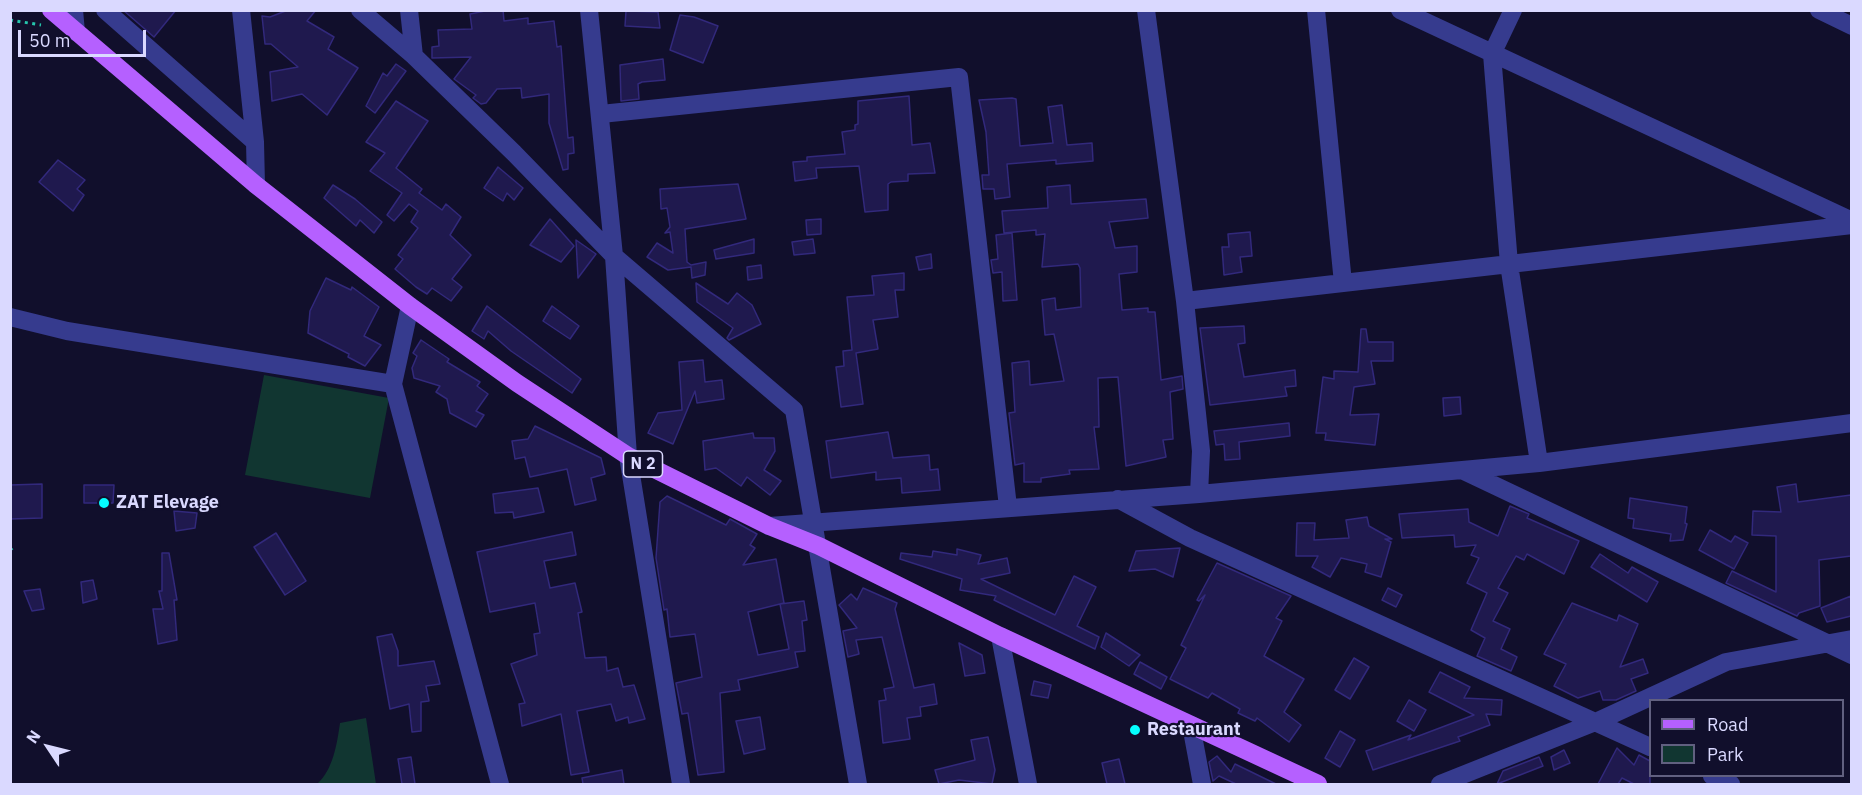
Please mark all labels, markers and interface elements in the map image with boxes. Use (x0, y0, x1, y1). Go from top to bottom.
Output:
scale bar (21, 18, 148, 56)
text: 50 m (29, 29, 71, 52)
road number: N 2 (624, 451, 662, 477)
place label: ZAT Elevage (116, 492, 219, 514)
marker: ZAT Elevage (97, 496, 111, 510)
legend (1649, 699, 1844, 777)
text: Road (1707, 713, 1748, 736)
north arrow (18, 717, 78, 777)
place label: Restaurant (1147, 719, 1241, 741)
marker: Restaurant (1128, 723, 1142, 737)
text: N (22, 726, 45, 747)
text: Park (1707, 743, 1743, 766)

